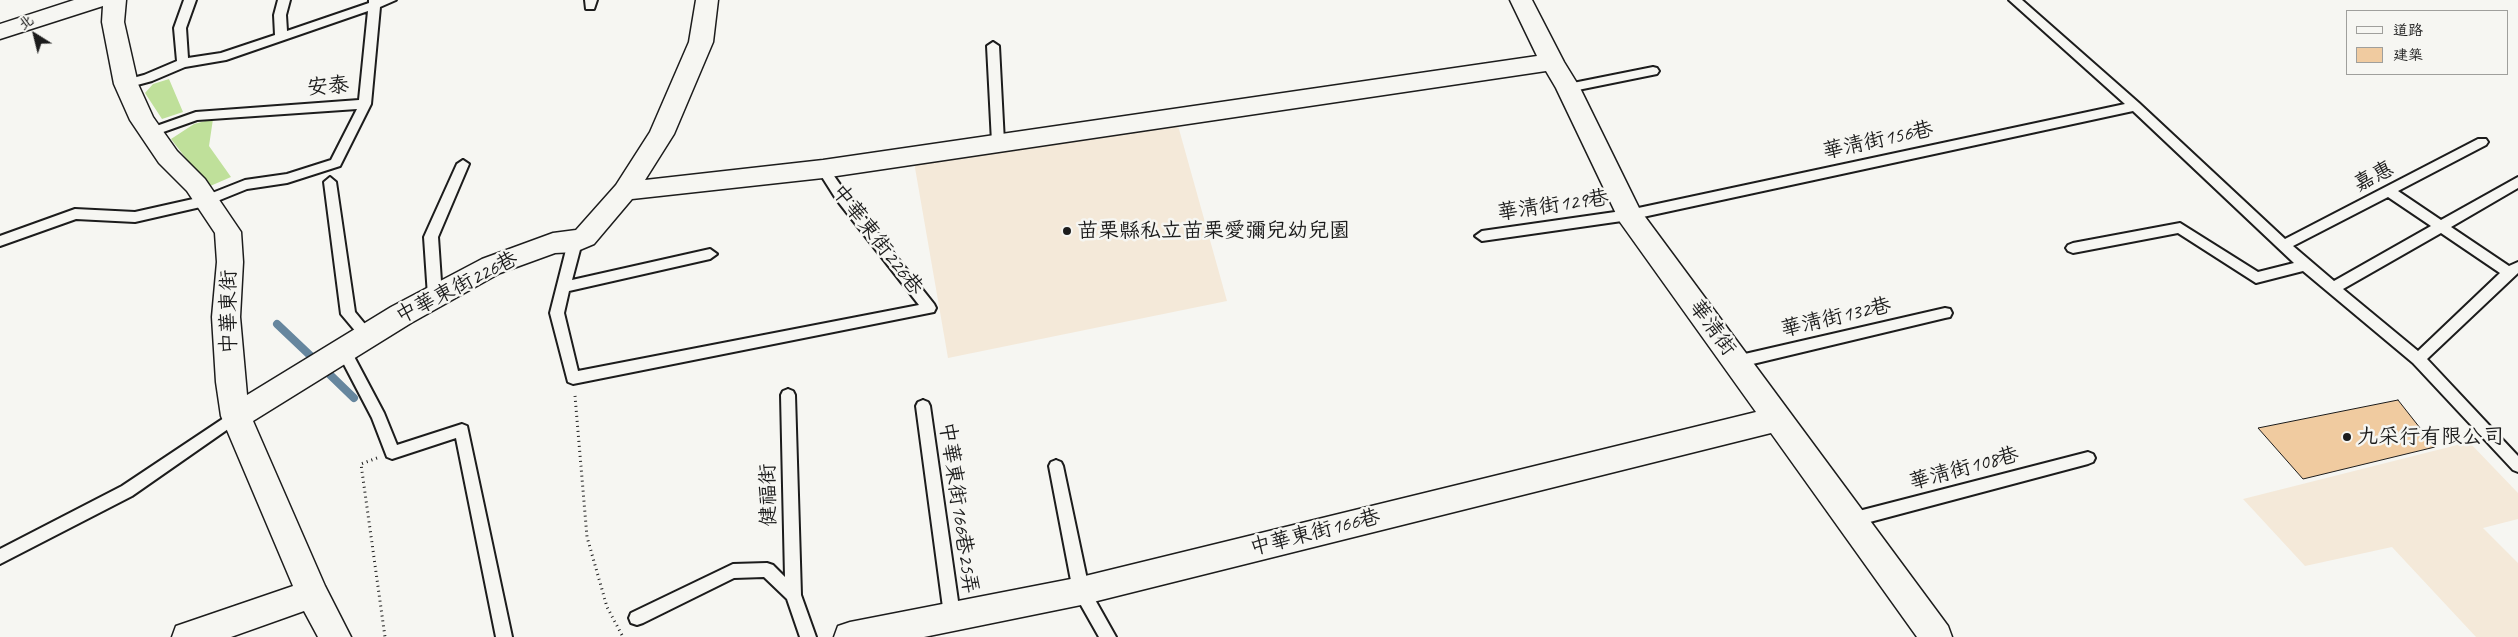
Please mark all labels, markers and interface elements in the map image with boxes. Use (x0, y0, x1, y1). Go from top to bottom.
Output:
north arrow (10, 10, 60, 60)
legend (2346, 10, 2508, 75)
text: 北 (15, 11, 37, 33)
text: 道路 (2393, 21, 2423, 40)
text: 建築 (2393, 46, 2423, 65)
street label: 安泰 (306, 73, 350, 101)
street label: 華清街156巷 (1820, 117, 1936, 165)
street label: 嘉惠 (2350, 156, 2398, 198)
street label: 中華東街226巷 (826, 180, 928, 300)
street label: 華清街129巷 (1496, 186, 1610, 226)
place label: 苗栗縣私立苗栗愛彌兒幼兒園 (1077, 218, 1350, 244)
marker: 苗栗縣私立苗栗愛彌兒幼兒園 (1061, 225, 1073, 237)
street label: 中華東街226巷 (392, 247, 522, 329)
street label: 中華東街 (216, 270, 242, 354)
street label: 華清街132巷 (1778, 293, 1894, 343)
street label: 華清街 (1683, 295, 1741, 361)
street label: 中華東街166巷25弄 (933, 420, 983, 596)
place label: 九采行有限公司 (2357, 424, 2504, 450)
marker: 九采行有限公司 (2341, 431, 2353, 443)
street label: 華清街108巷 (1906, 442, 2022, 496)
street label: 健福街 (756, 463, 782, 527)
street label: 中華東街166巷 (1247, 505, 1383, 561)

